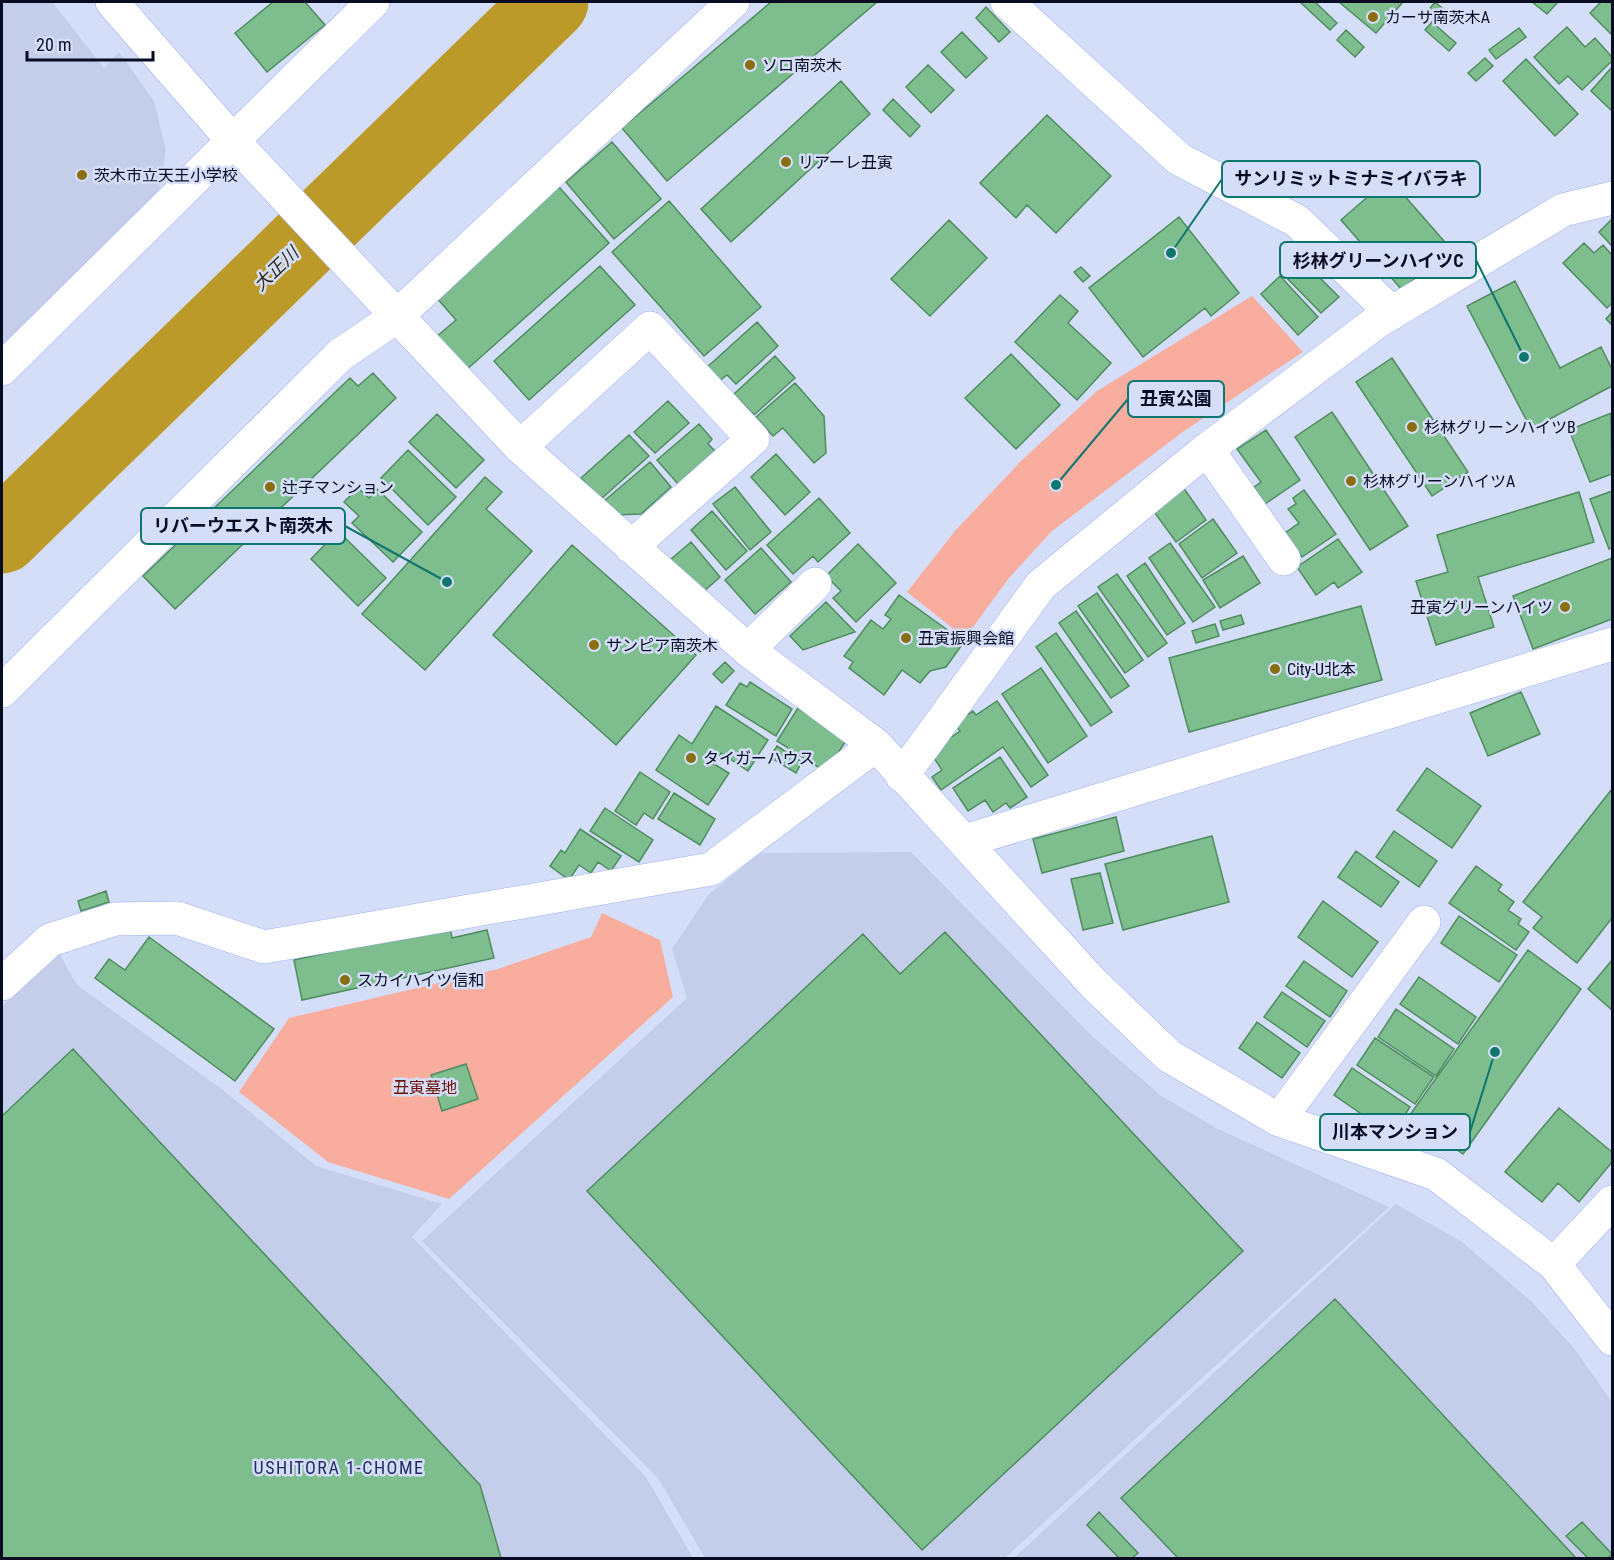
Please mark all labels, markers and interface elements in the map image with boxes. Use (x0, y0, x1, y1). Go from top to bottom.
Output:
place label: カーサ南茨木A (1385, 8, 1490, 27)
marker: カーサ南茨木A (1366, 10, 1380, 24)
scale bar (27, 24, 153, 62)
text: 20 m (36, 34, 71, 55)
place label: ソロ南茨木 (762, 56, 842, 75)
marker: ソロ南茨木 (743, 58, 757, 72)
place label: リアーレ丑寅 (798, 153, 893, 172)
marker: リアーレ丑寅 (779, 155, 793, 169)
callout: サンリミットミナミイバラキ (1222, 161, 1480, 197)
place label: 茨木市立天王小学校 (94, 166, 238, 185)
marker: 茨木市立天王小学校 (75, 168, 89, 182)
text: サンリミットミナミイバラキ (1234, 168, 1468, 189)
water label: 大正川 (249, 241, 304, 295)
callout: 杉林グリーンハイツC (1280, 242, 1476, 278)
text: 杉林グリーンハイツC (1293, 250, 1464, 271)
callout: 丑寅公園 (1128, 381, 1224, 417)
text: 丑寅公園 (1140, 388, 1212, 409)
place label: 杉林グリーンハイツB (1424, 418, 1576, 437)
marker: 杉林グリーンハイツB (1405, 420, 1419, 434)
place label: 杉林グリーンハイツA (1363, 472, 1515, 491)
marker: 杉林グリーンハイツA (1344, 474, 1358, 488)
place label: 辻子マンション (282, 478, 394, 497)
marker: 辻子マンション (263, 480, 277, 494)
callout: リバーウエスト南茨木 (141, 508, 345, 544)
text: リバーウエスト南茨木 (153, 515, 333, 536)
place label: 丑寅グリーンハイツ (1410, 598, 1553, 617)
marker: 丑寅グリーンハイツ (1558, 600, 1572, 614)
place label: 丑寅振興会館 (918, 629, 1014, 648)
marker: 丑寅振興会館 (899, 631, 913, 645)
place label: サンピア南茨木 (606, 636, 718, 655)
marker: サンピア南茨木 (587, 638, 601, 652)
place label: City-U北本 (1287, 660, 1356, 679)
marker: City-U北本 (1268, 662, 1282, 676)
place label: タイガーハウス (703, 749, 815, 768)
marker: タイガーハウス (684, 751, 698, 765)
place label: スカイハイツ信和 (357, 971, 484, 990)
marker: スカイハイツ信和 (338, 973, 352, 987)
park label: 丑寅墓地 (393, 1078, 457, 1097)
callout: 川本マンション (1320, 1114, 1470, 1150)
text: 川本マンション (1332, 1121, 1458, 1142)
district label: USHITORA 1-CHOME (254, 1457, 424, 1478)

